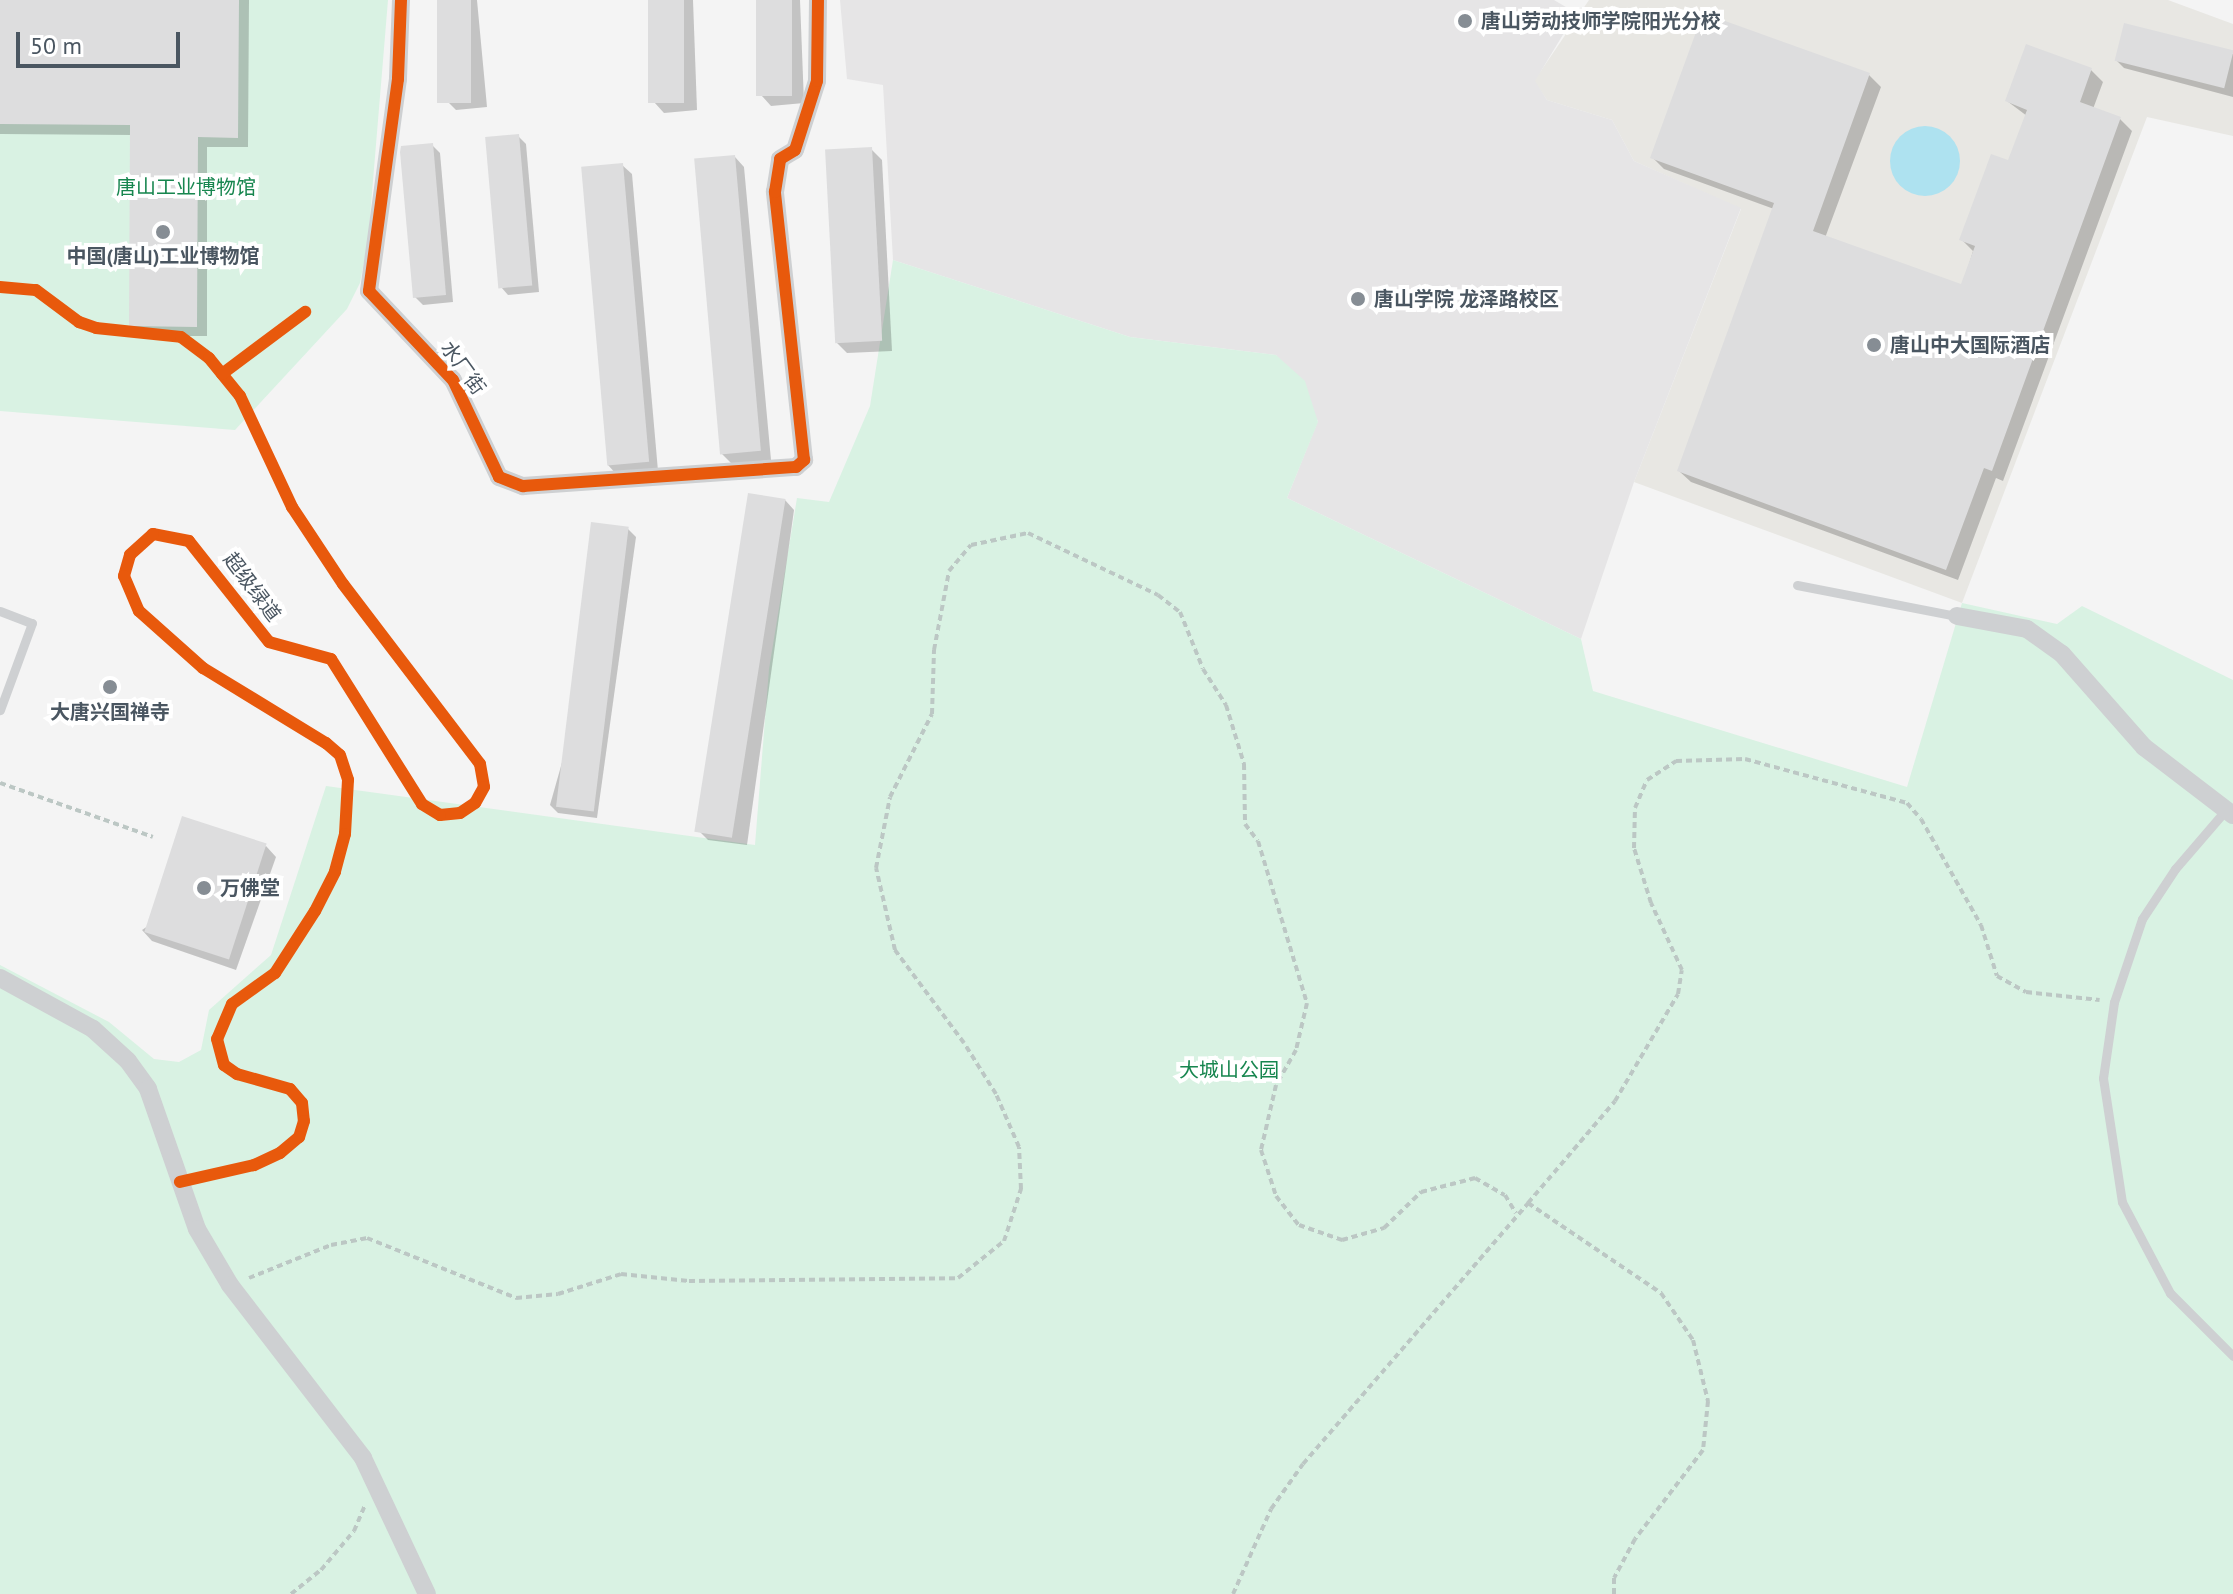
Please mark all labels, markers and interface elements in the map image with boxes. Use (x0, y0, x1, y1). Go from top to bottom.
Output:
place label: 唐山劳动技师学院阳光分校 (1481, 9, 1721, 33)
marker: 唐山劳动技师学院阳光分校 (1456, 12, 1474, 30)
scale bar (20, 16, 184, 66)
text: 50 m (30, 30, 82, 61)
park label: 唐山工业博物馆 (116, 175, 256, 199)
marker: 中国(唐山)工业博物馆 (154, 223, 172, 241)
place label: 中国(唐山)工业博物馆 (66, 244, 260, 268)
place label: 唐山学院 龙泽路校区 (1374, 287, 1559, 311)
marker: 唐山学院 龙泽路校区 (1349, 290, 1367, 308)
place label: 唐山中大国际酒店 (1890, 333, 2050, 357)
marker: 唐山中大国际酒店 (1865, 336, 1883, 354)
street label: 水厂街 (436, 337, 490, 399)
street label: 超级绿道 (218, 548, 286, 626)
marker: 大唐兴国禅寺 (101, 678, 119, 696)
place label: 大唐兴国禅寺 (50, 700, 170, 724)
place label: 万佛堂 (220, 876, 280, 900)
marker: 万佛堂 (195, 879, 213, 897)
park label: 大城山公园 (1179, 1058, 1279, 1082)

